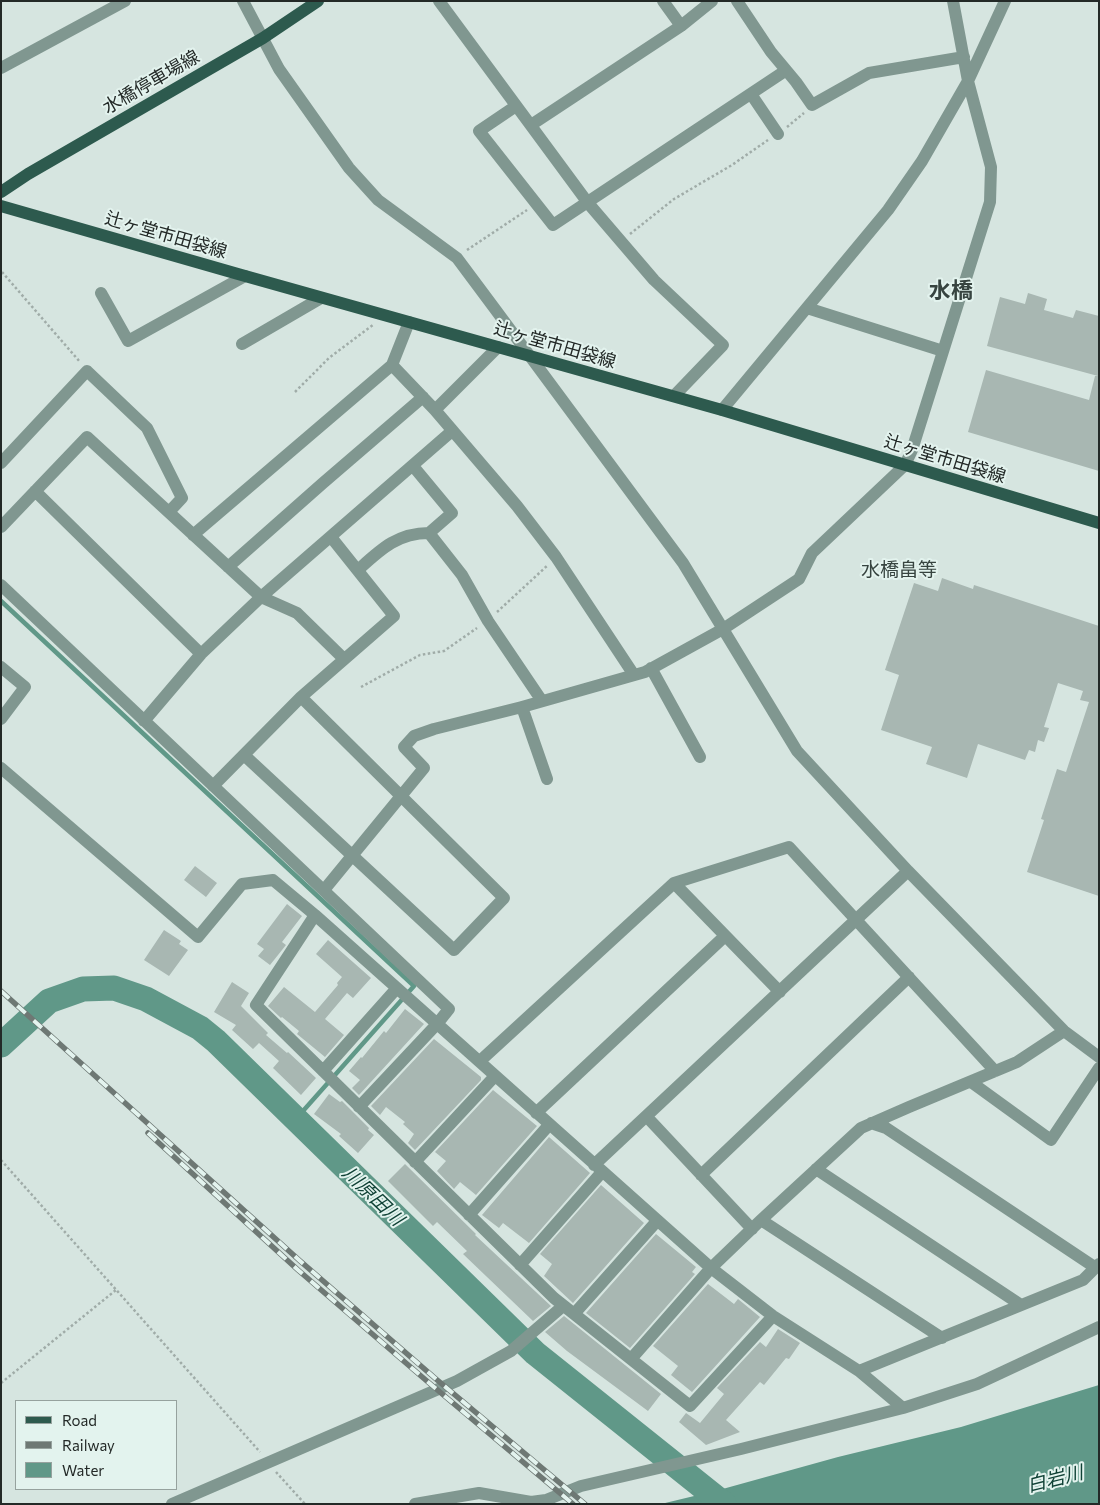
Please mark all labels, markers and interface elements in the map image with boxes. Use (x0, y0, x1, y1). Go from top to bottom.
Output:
street label: 水橋停車場線 (99, 46, 203, 118)
street label: 辻ヶ堂市田袋線 (102, 207, 230, 263)
district label: 水橋 (929, 278, 973, 304)
street label: 辻ヶ堂市田袋線 (491, 317, 619, 373)
street label: 辻ヶ堂市田袋線 (882, 430, 1008, 488)
district label: 水橋畠等 (861, 559, 937, 581)
water label: 川原田川 (338, 1161, 408, 1231)
legend (15, 1400, 178, 1490)
text: Road (62, 1411, 97, 1429)
text: Railway (62, 1436, 115, 1454)
text: Water (62, 1461, 104, 1479)
water label: 白岩川 (1025, 1461, 1085, 1497)

